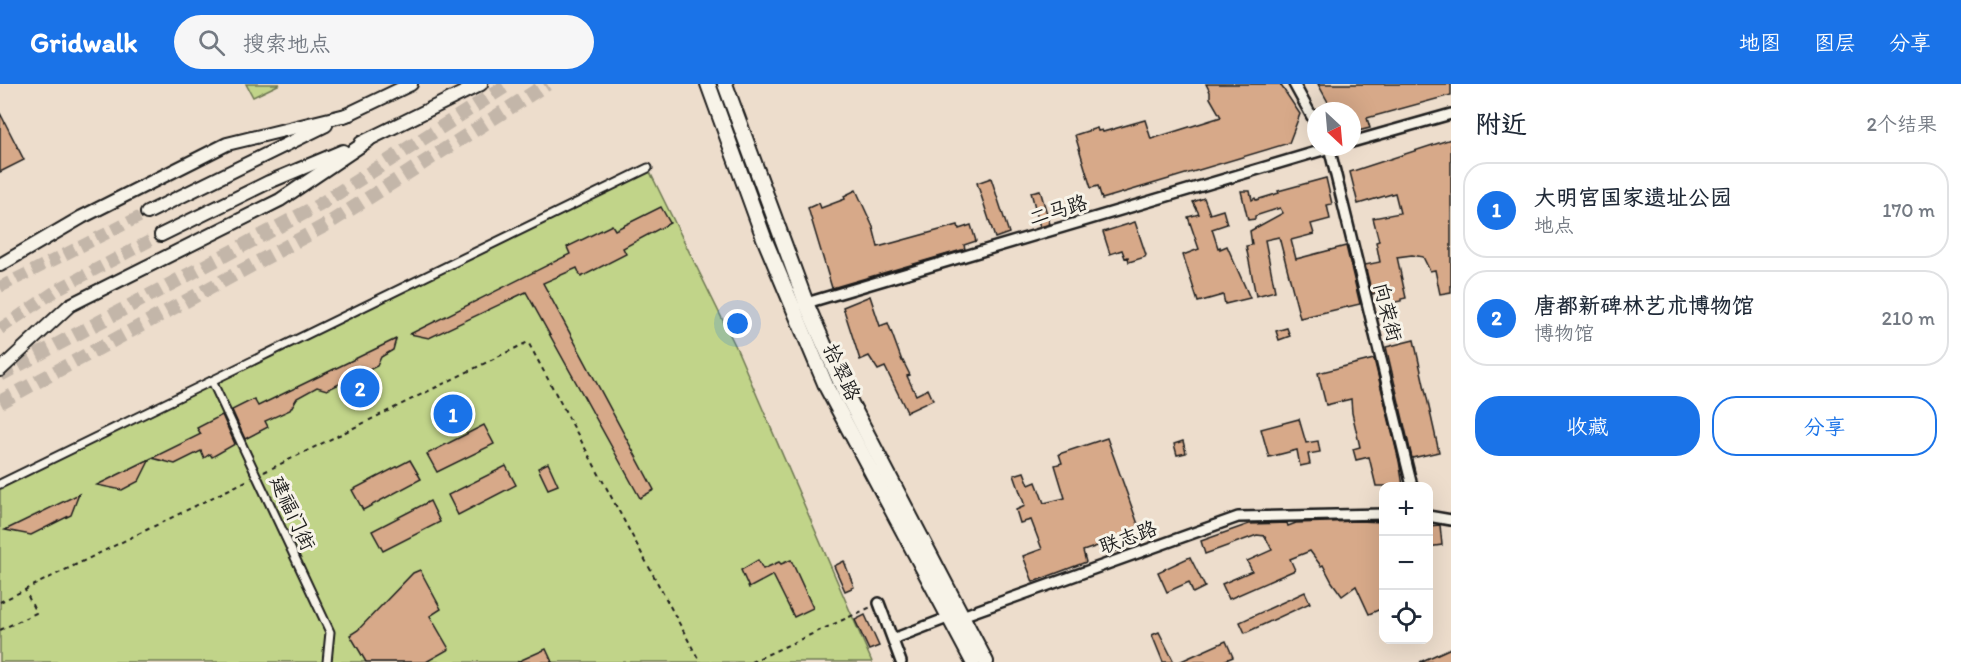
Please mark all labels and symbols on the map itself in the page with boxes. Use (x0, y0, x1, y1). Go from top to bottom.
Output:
north arrow (1307, 102, 1361, 156)
street label: 二马路 (1026, 189, 1091, 230)
street label: 向荣街 (1369, 280, 1407, 344)
your location (723, 309, 752, 338)
street label: 拾翠路 (818, 340, 866, 405)
pin: 2 (340, 366, 380, 410)
pin: 1 (434, 392, 472, 436)
street label: 建福门街 (265, 472, 321, 554)
street label: 联志路 (1096, 515, 1161, 559)

